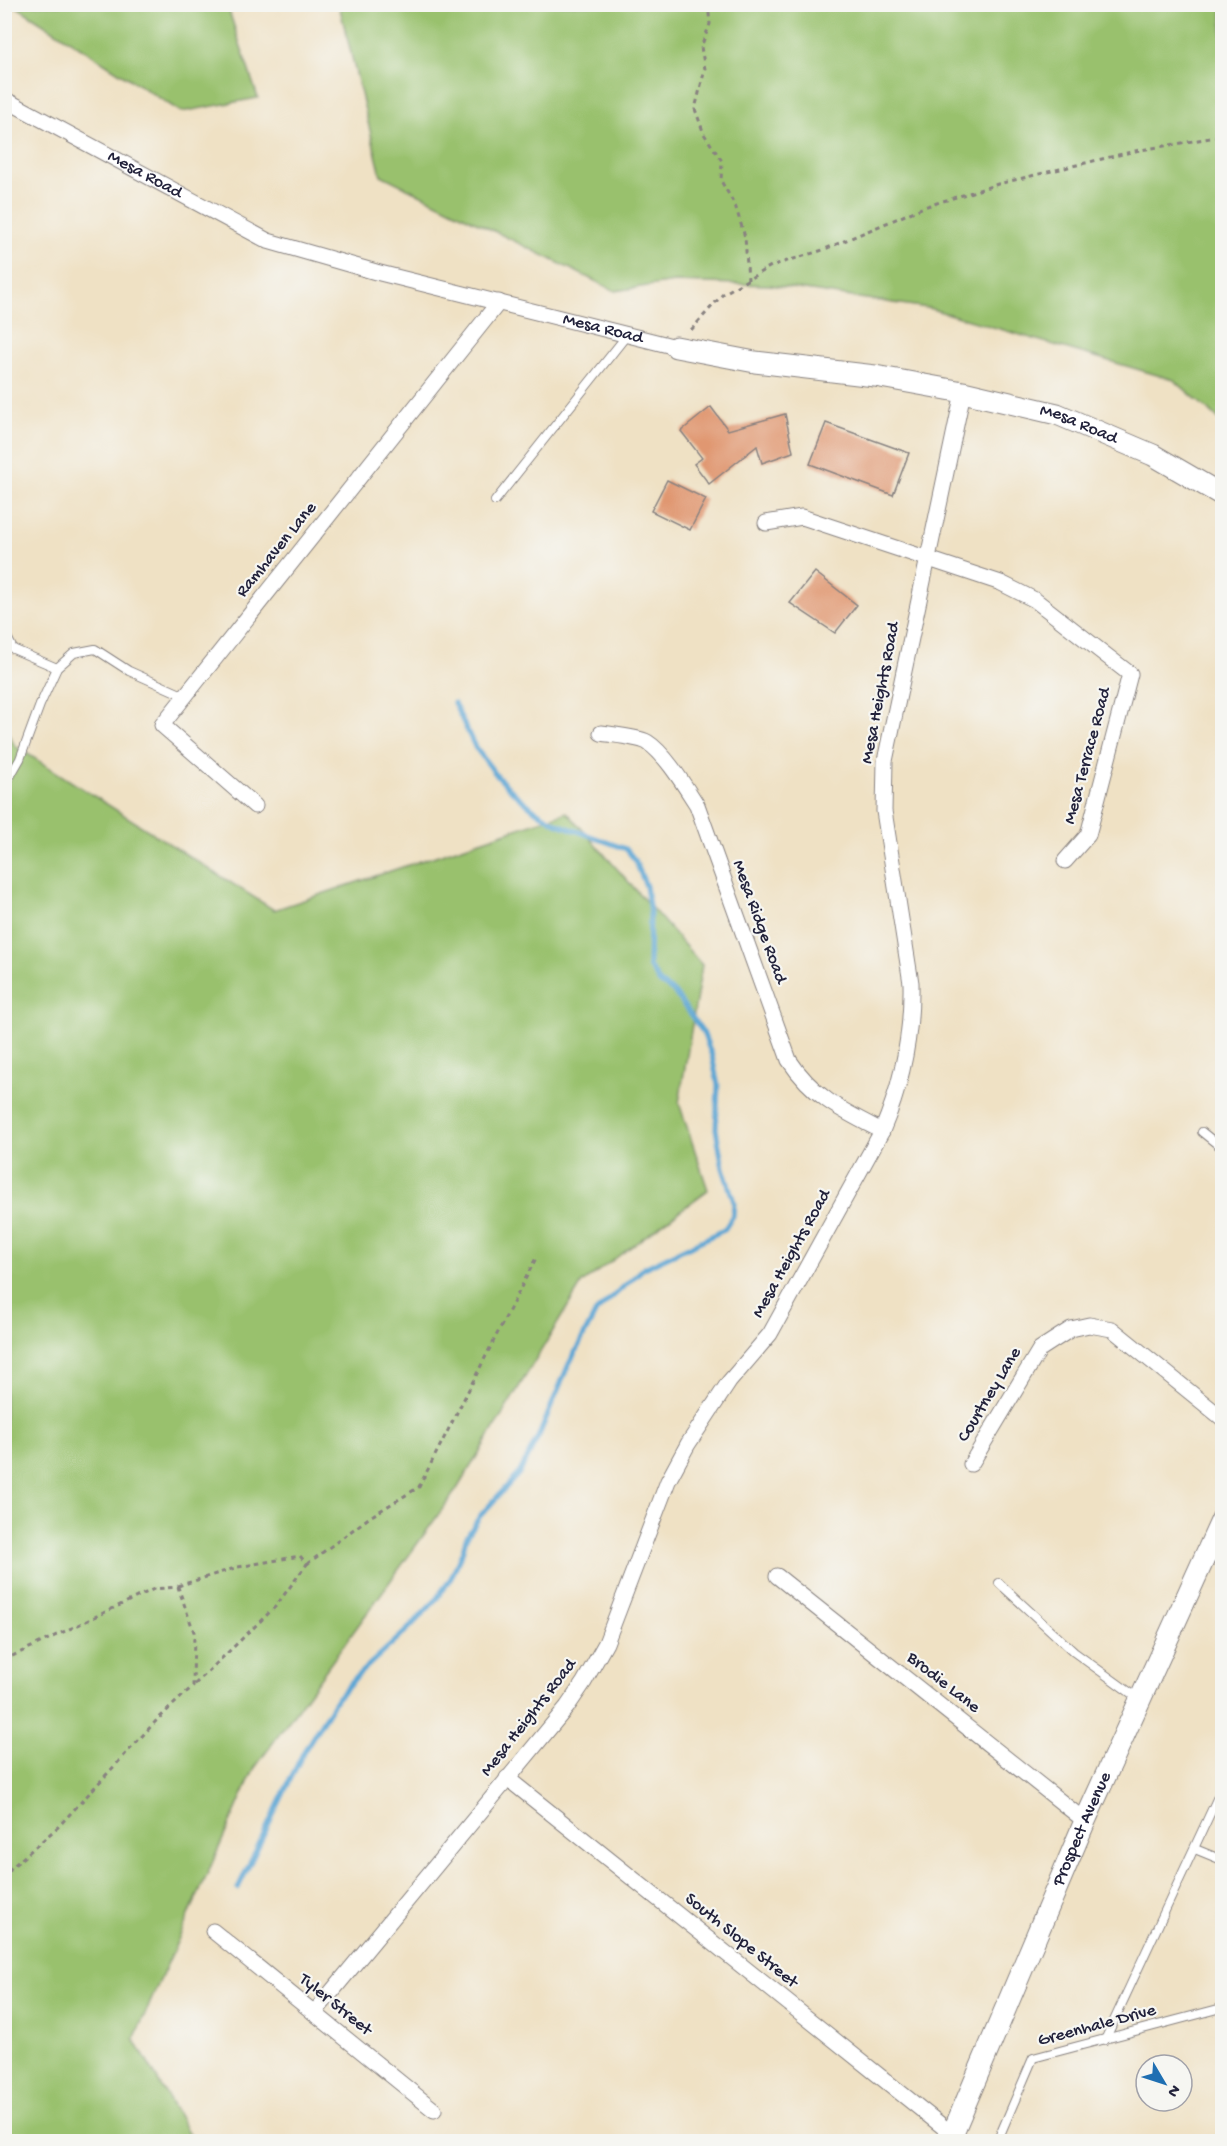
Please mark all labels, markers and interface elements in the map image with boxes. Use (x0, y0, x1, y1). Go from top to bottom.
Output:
street label: Mesa Road (104, 146, 187, 204)
street label: Mesa Road (561, 309, 647, 349)
street label: Mesa Road (1038, 400, 1122, 450)
street label: Ramhaven Lane (232, 498, 322, 602)
street label: Mesa Heights Road (857, 619, 905, 765)
street label: Mesa Terrace Road (1060, 684, 1117, 827)
street label: Mesa Ridge Road (727, 857, 792, 988)
street label: Mesa Heights Road (748, 1185, 837, 1322)
street label: Courtney Lane (954, 1343, 1027, 1446)
street label: Brodie Lane (901, 1647, 984, 1719)
street label: Mesa Heights Road (477, 1654, 582, 1781)
street label: Prospect Avenue (1048, 1768, 1117, 1890)
street label: South Slope Street (680, 1889, 803, 1994)
street label: Tyler Street (294, 1969, 377, 2042)
street label: Greenhale Drive (1036, 2000, 1159, 2052)
north arrow (1134, 2053, 1194, 2113)
text: N (1162, 2080, 1184, 2101)

